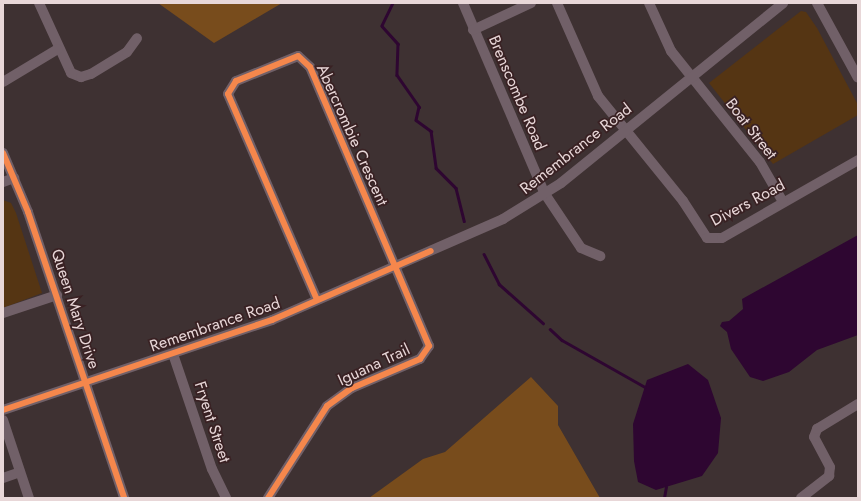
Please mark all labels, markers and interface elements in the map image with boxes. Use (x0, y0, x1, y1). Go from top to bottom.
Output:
street label: Brenscombe Road (484, 33, 550, 153)
street label: Abercrombie Crescent (312, 61, 392, 209)
street label: Boat Street (721, 95, 781, 163)
street label: Remembrance Road (516, 99, 636, 199)
street label: Divers Road (708, 175, 788, 231)
street label: Queen Mary Drive (47, 247, 103, 371)
street label: Remembrance Road (147, 294, 283, 356)
street label: Iguana Trail (335, 340, 413, 390)
street label: Fryent Street (190, 379, 234, 465)

